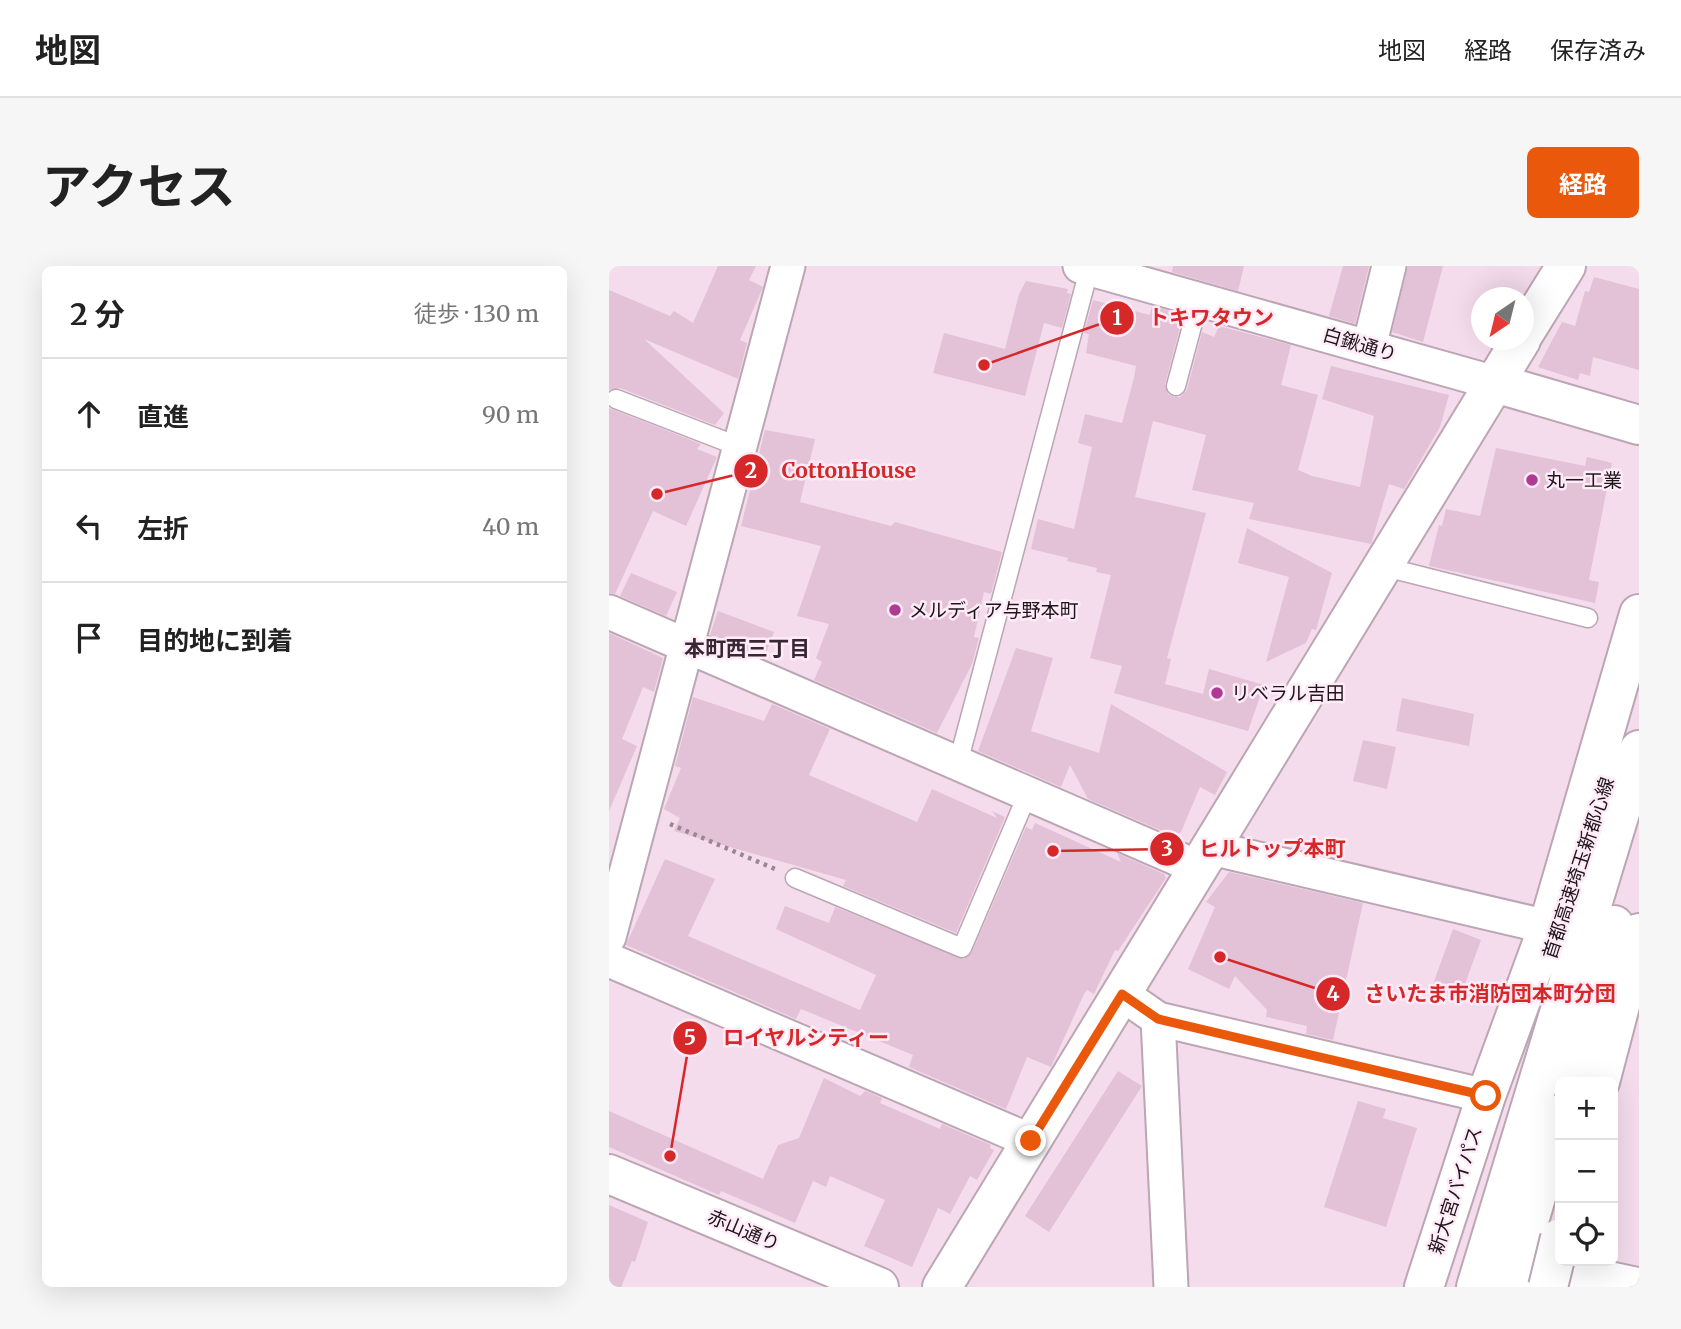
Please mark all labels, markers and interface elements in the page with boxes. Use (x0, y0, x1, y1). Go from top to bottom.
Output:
text: 地図 (35, 30, 101, 71)
text: 地図 (1378, 35, 1426, 66)
text: 経路 (1464, 35, 1512, 66)
text: 保存済み (1550, 35, 1646, 66)
button: 経路 (1527, 147, 1639, 218)
text: アクセス (42, 156, 236, 217)
north arrow (1471, 287, 1534, 350)
text: 2 分 (70, 295, 125, 333)
callout: トキワタウン (1099, 297, 1288, 339)
text: 徒歩 · 130 m (414, 299, 539, 328)
text: 1 (1112, 304, 1122, 331)
text: トキワタウン (1148, 304, 1274, 331)
street label: 白鍬通り (1320, 322, 1400, 366)
icon: ahead (70, 395, 108, 433)
text: 直進 (137, 400, 189, 433)
text: 90 m (482, 400, 539, 429)
callout: CottonHouse (733, 450, 931, 492)
text: 2 (745, 457, 757, 484)
text: CottonHouse (782, 457, 916, 484)
place label: 丸一工業 (1546, 468, 1622, 492)
marker: 丸一工業 (1524, 472, 1540, 488)
icon: left (70, 507, 108, 545)
text: 左折 (137, 512, 189, 545)
text: 40 m (482, 512, 539, 541)
place label: メルディア与野本町 (909, 598, 1079, 622)
marker: メルディア与野本町 (887, 602, 903, 618)
icon: arrive (70, 619, 108, 657)
text: 目的地に到着 (137, 624, 293, 657)
district label: 本町西三丁目 (684, 635, 810, 662)
place label: リベラル吉田 (1231, 681, 1345, 705)
marker: リベラル吉田 (1209, 685, 1225, 701)
street label: 首都高速埼玉新都心線 (1537, 774, 1619, 962)
callout: ヒルトップ本町 (1150, 828, 1360, 870)
text: 3 (1161, 835, 1173, 862)
text: ヒルトップ本町 (1199, 835, 1346, 862)
callout: さいたま市消防団本町分団 (1315, 973, 1630, 1015)
text: 4 (1326, 980, 1340, 1007)
text: さいたま市消防団本町分団 (1364, 980, 1616, 1007)
callout: ロイヤルシティー (673, 1017, 904, 1059)
text: 5 (684, 1024, 696, 1051)
text: ロイヤルシティー (723, 1024, 889, 1051)
map controls (1555, 1077, 1618, 1266)
button: + (1555, 1077, 1618, 1140)
route start (1470, 1080, 1501, 1111)
street label: 新大宮バイパス (1423, 1123, 1487, 1257)
route end (1015, 1125, 1046, 1156)
button: − (1555, 1140, 1618, 1203)
button: locate (1555, 1203, 1618, 1266)
street label: 赤山通り (704, 1204, 784, 1256)

